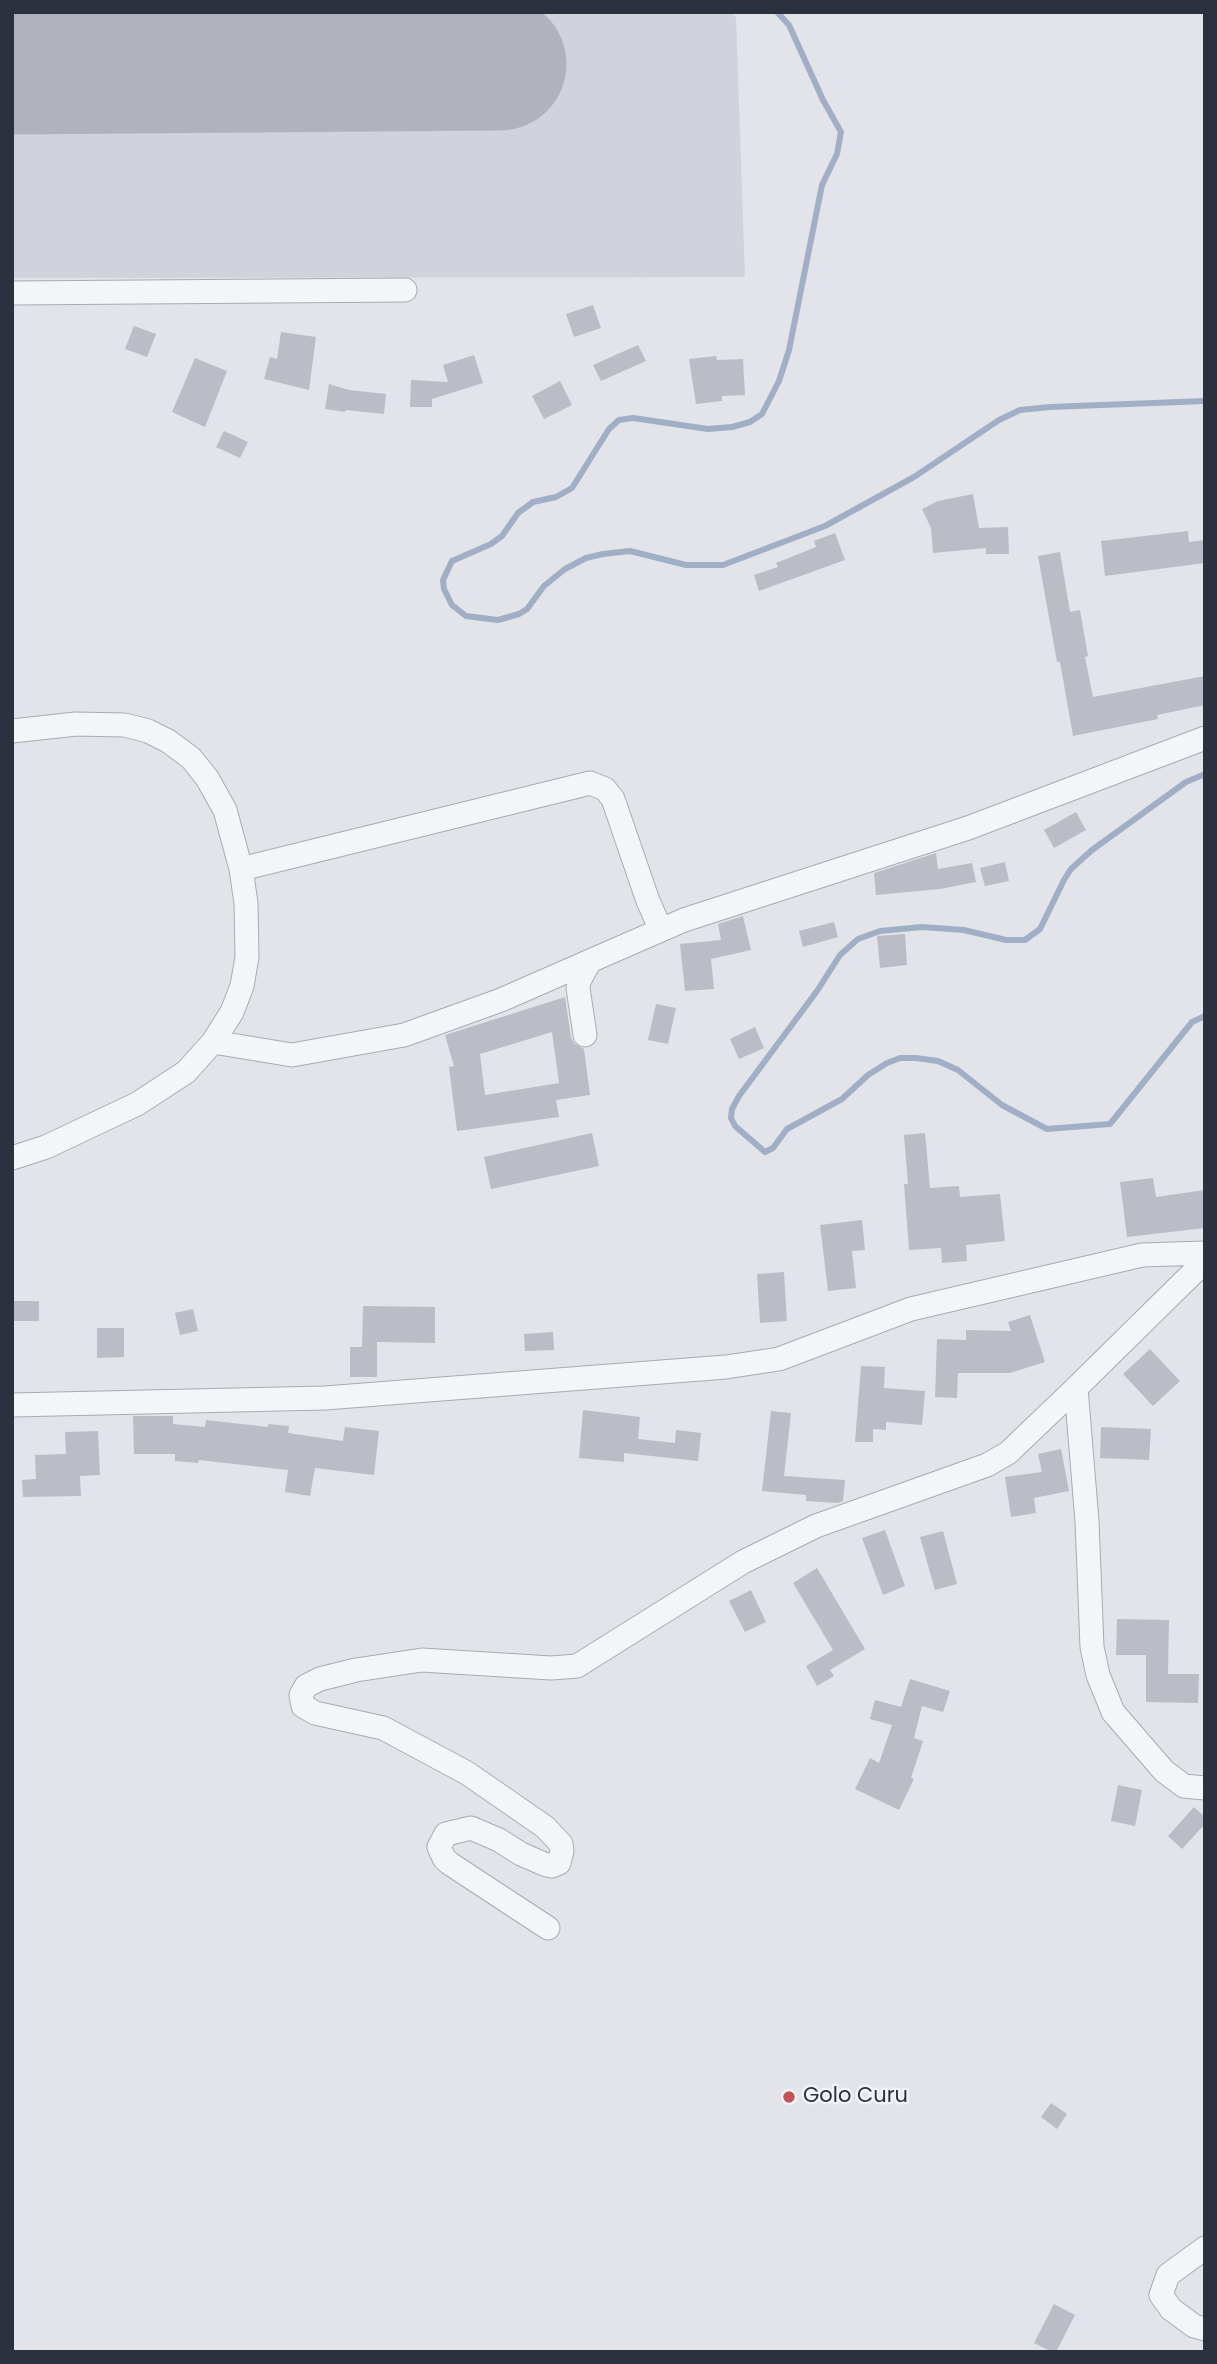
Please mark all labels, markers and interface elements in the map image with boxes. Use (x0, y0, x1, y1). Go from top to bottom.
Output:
place label: Golo Curu (803, 2084, 908, 2110)
marker: Golo Curu (781, 2089, 797, 2105)

